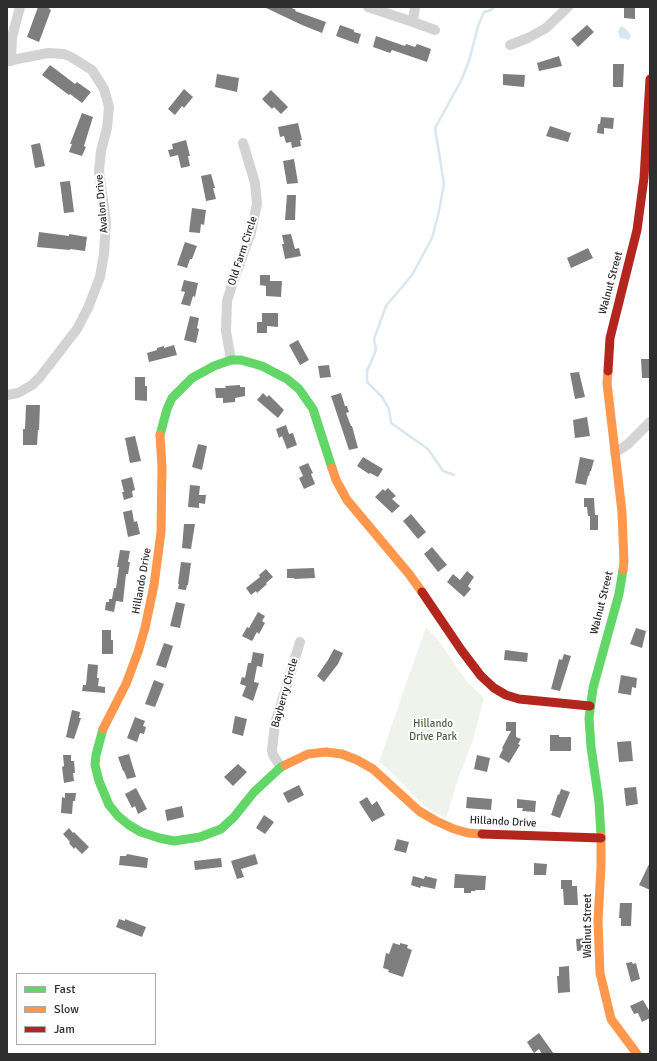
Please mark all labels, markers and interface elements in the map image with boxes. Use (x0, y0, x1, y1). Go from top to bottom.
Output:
street label: Avalon Drive (93, 174, 111, 234)
street label: Old Farm Circle (226, 215, 260, 287)
street label: Walnut Street (596, 250, 626, 316)
street label: Hillando Drive (130, 547, 154, 615)
street label: Walnut Street (588, 570, 616, 636)
street label: Bayberry Circle (269, 657, 301, 729)
park label: Hillando Drive Park (409, 717, 457, 743)
street label: Hillando Drive (469, 814, 537, 830)
street label: Walnut Street (581, 894, 595, 958)
legend (16, 973, 156, 1045)
text: Fast (54, 982, 75, 997)
text: Slow (54, 1002, 79, 1017)
text: Jam (54, 1022, 75, 1037)

